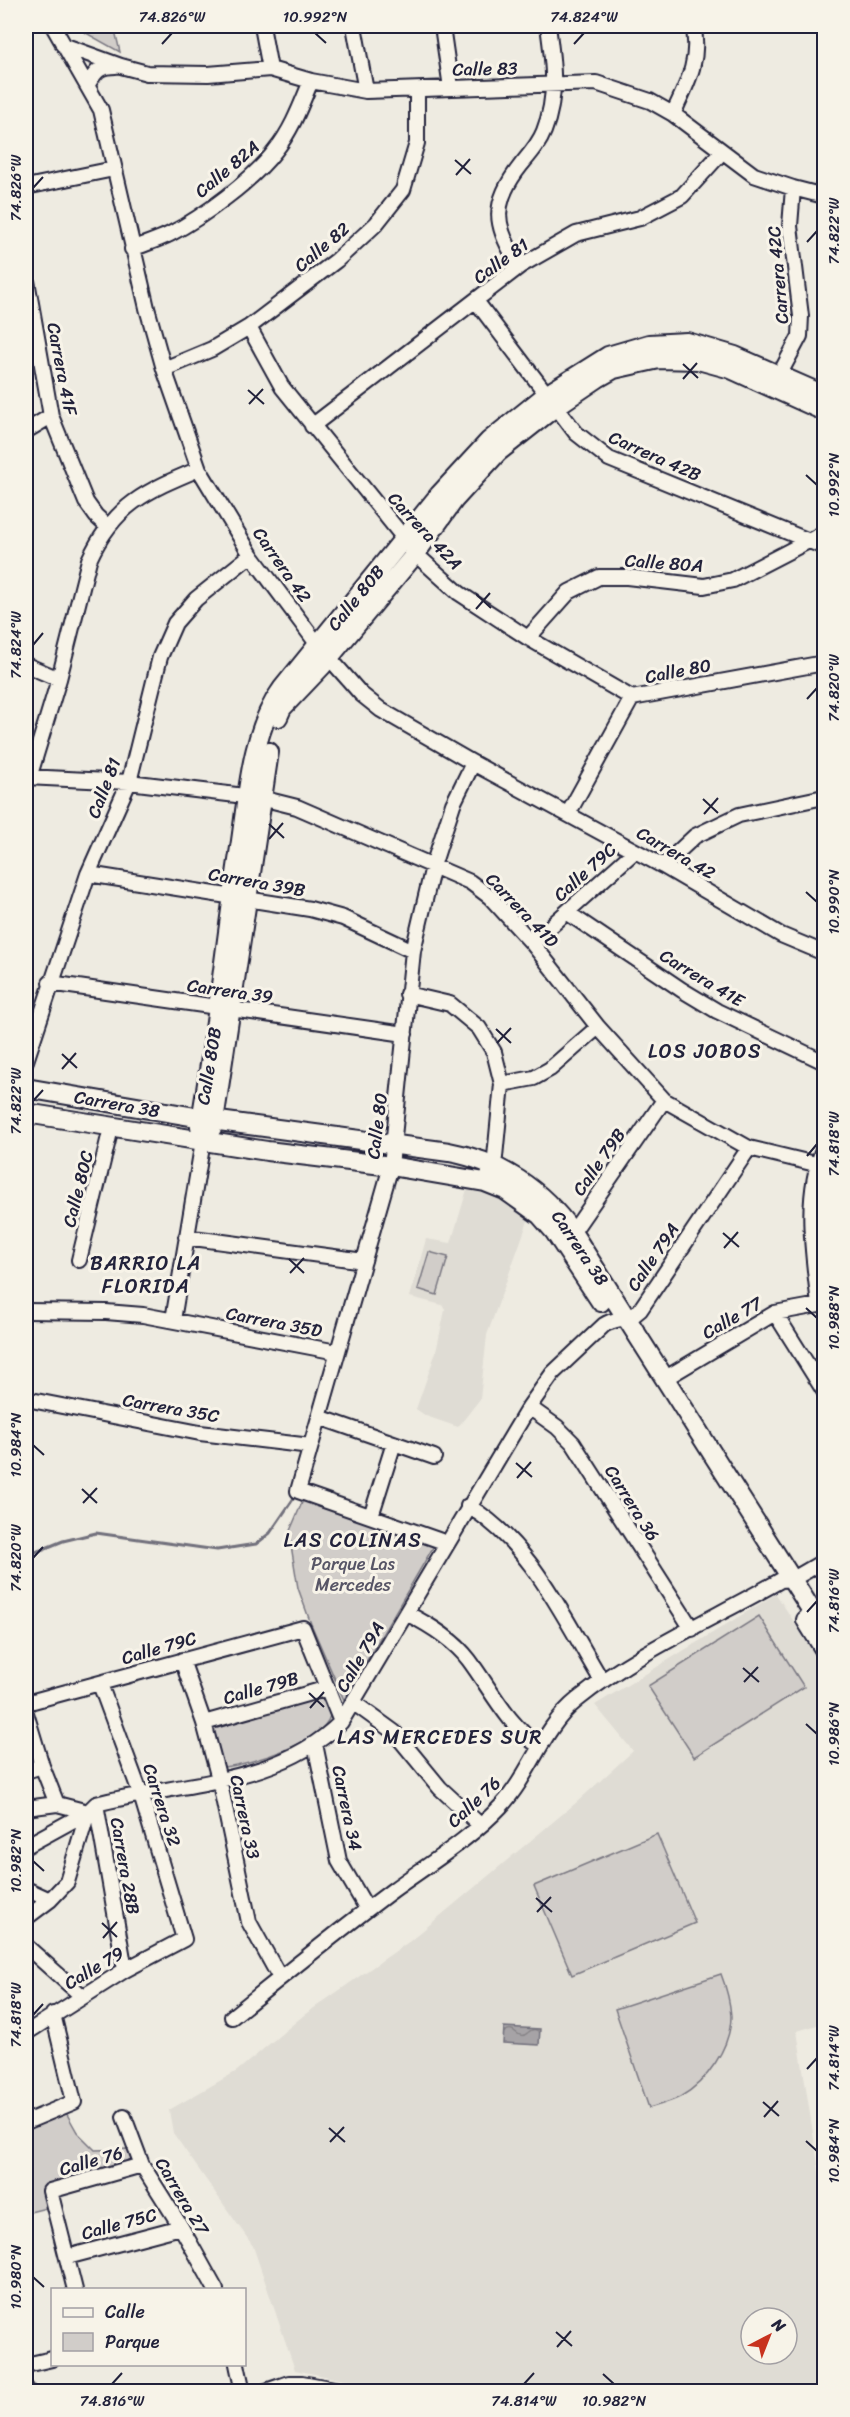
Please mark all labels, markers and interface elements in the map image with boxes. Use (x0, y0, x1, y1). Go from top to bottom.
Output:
text: 74.826°W (139, 4, 206, 30)
text: 10.992°N (283, 4, 348, 30)
text: 74.824°W (550, 4, 618, 30)
street label: Calle 83 (452, 52, 518, 86)
street label: Calle 82A (187, 132, 267, 206)
text: 74.826°W (3, 154, 29, 221)
text: 74.822°W (821, 197, 847, 264)
street label: Calle 82 (287, 214, 357, 280)
street label: Carrera 42C (758, 224, 798, 325)
street label: Calle 81 (466, 229, 536, 292)
street label: Carrera 41F (37, 320, 87, 419)
street label: Carrera 42B (604, 421, 706, 491)
text: 10.992°N (821, 452, 847, 517)
street label: Carrera 42A (380, 484, 470, 578)
street label: Carrera 42 (244, 520, 320, 610)
street label: Calle 80A (624, 544, 704, 582)
street label: Calle 80B (319, 558, 393, 638)
text: 74.824°W (3, 611, 29, 679)
street label: Calle 80 (642, 649, 714, 693)
text: 74.820°W (821, 654, 847, 722)
street label: Calle 81 (78, 753, 130, 823)
street label: Carrera 42 (630, 817, 722, 889)
street label: Calle 79C (546, 834, 625, 910)
street label: Carrera 39B (206, 858, 308, 906)
street label: Carrera 41D (477, 865, 567, 955)
text: 10.990°N (821, 869, 847, 935)
street label: Carrera 41E (653, 940, 752, 1017)
street label: Carrera 39 (185, 969, 275, 1013)
street label: Calle 80B (187, 1025, 231, 1107)
district label: LOS JOBOS (648, 1034, 762, 1069)
text: 74.822°W (3, 1067, 29, 1134)
street label: Carrera 38 (72, 1081, 162, 1127)
street label: Calle 80 (357, 1091, 397, 1161)
text: 74.818°W (821, 1111, 847, 1176)
street label: Calle 79B (564, 1121, 634, 1203)
street label: Calle 80C (53, 1147, 103, 1231)
street label: Carrera 38 (543, 1203, 617, 1293)
street label: Calle 79A (618, 1216, 688, 1298)
district label: BARRIO LA FLORIDA (90, 1246, 202, 1304)
text: 10.988°N (821, 1285, 847, 1350)
street label: Calle 77 (696, 1287, 770, 1348)
street label: Carrera 35D (223, 1297, 325, 1347)
street label: Carrera 35C (120, 1384, 223, 1432)
text: 10.984°N (3, 1412, 29, 1477)
street label: Carrera 36 (596, 1458, 668, 1548)
district label: LAS COLINAS (284, 1523, 422, 1558)
text: 74.820°W (3, 1524, 29, 1592)
park label: Parque Las Mercedes (311, 1548, 396, 1601)
text: 74.816°W (821, 1568, 847, 1633)
street label: Calle 79A (327, 1615, 393, 1699)
street label: Calle 79C (118, 1622, 201, 1674)
street label: Calle 79B (220, 1662, 302, 1714)
text: 10.986°N (821, 1701, 847, 1766)
district label: LAS MERCEDES SUR (337, 1720, 543, 1755)
street label: Carrera 32 (134, 1759, 190, 1851)
street label: Carrera 34 (322, 1762, 372, 1854)
street label: Calle 76 (439, 1768, 509, 1836)
street label: Carrera 33 (220, 1772, 270, 1862)
street label: Carrera 28B (101, 1815, 149, 1917)
text: 10.982°N (3, 1828, 29, 1893)
street label: Calle 79 (58, 1937, 130, 1999)
text: 74.818°W (3, 1982, 29, 2047)
text: 74.814°W (821, 2025, 847, 2091)
text: 10.984°N (821, 2118, 847, 2183)
street label: Calle 76 (55, 2137, 127, 2185)
street label: Carrera 27 (146, 2151, 219, 2243)
street label: Calle 75C (78, 2198, 161, 2249)
text: 10.980°N (3, 2244, 29, 2310)
legend (51, 2288, 246, 2366)
text: Calle (105, 2296, 145, 2328)
north arrow (739, 2306, 799, 2366)
text: N (764, 2310, 793, 2340)
text: Parque (105, 2326, 160, 2358)
text: 74.816°W (80, 2388, 145, 2414)
text: 74.814°W (491, 2388, 557, 2414)
text: 10.982°N (582, 2388, 647, 2414)

